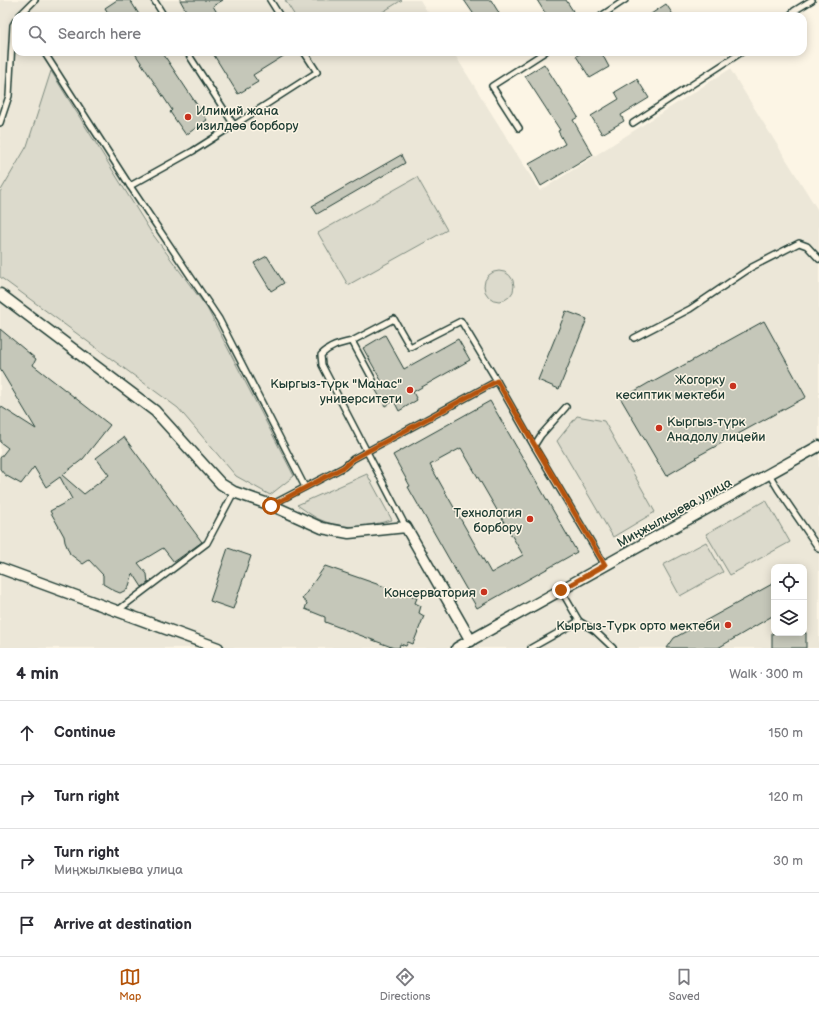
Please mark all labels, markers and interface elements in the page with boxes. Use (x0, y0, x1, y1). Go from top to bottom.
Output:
search box (12, 12, 807, 56)
icon: search (26, 23, 48, 45)
text: Search here (58, 25, 141, 44)
place label: Илимий жана изилдөө борбору (196, 103, 298, 134)
marker: Илимий жана изилдөө борбору (183, 112, 193, 122)
place label: Жогорку кесиптик мектеби (616, 372, 725, 403)
place label: Кыргыз-түрк "Манас" университети (270, 376, 402, 407)
marker: Жогорку кесиптик мектеби (728, 381, 738, 391)
marker: Кыргыз-түрк "Манас" университети (405, 385, 415, 395)
place label: Кыргыз-түрк Анадолу лицейи (666, 414, 766, 445)
marker: Кыргыз-түрк Анадолу лицейи (654, 423, 664, 433)
street label: Миңжылкыева улица (614, 474, 735, 551)
route start (262, 497, 280, 515)
place label: Технология борбору (454, 505, 522, 536)
marker: Технология борбору (525, 514, 535, 524)
map controls (771, 564, 807, 636)
button: locate (771, 564, 807, 600)
route end (552, 581, 570, 599)
place label: Консерватория (384, 585, 476, 601)
marker: Консерватория (479, 587, 489, 597)
button: layers (771, 600, 807, 636)
place label: Кыргыз-Түрк орто мектеби (556, 618, 720, 634)
marker: Кыргыз-Түрк орто мектеби (723, 620, 733, 630)
text: 4 min (16, 664, 59, 684)
text: Walk · 300 m (729, 666, 803, 682)
icon: ahead (16, 722, 38, 744)
text: Continue (54, 723, 116, 742)
text: 150 m (769, 725, 803, 741)
icon: right (16, 786, 38, 808)
text: Turn right (54, 787, 119, 806)
text: 120 m (768, 789, 803, 805)
text: Turn right (54, 843, 119, 862)
icon: right (16, 850, 38, 872)
text: 30 m (773, 853, 803, 869)
text: Миңжылкыева улица (54, 862, 183, 878)
icon: arrive (16, 914, 38, 936)
text: Arrive at destination (54, 915, 192, 934)
tab: Map (119, 966, 141, 1003)
tab: Directions (380, 966, 430, 1003)
tab: Saved (669, 966, 700, 1003)

